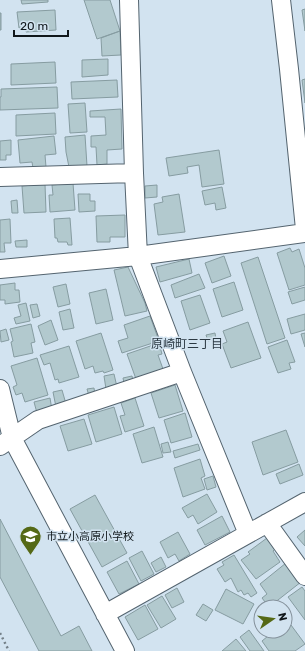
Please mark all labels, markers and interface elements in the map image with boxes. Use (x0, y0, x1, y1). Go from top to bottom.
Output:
scale bar (14, 12, 68, 38)
text: 20 m (20, 19, 48, 33)
district label: 原崎町三丁目 (151, 337, 223, 351)
school or university icon: 市立小高原小学校 (17, 523, 43, 556)
place label: 市立小高原小学校 (46, 530, 134, 543)
north arrow (253, 599, 293, 639)
text: N (275, 612, 289, 622)

